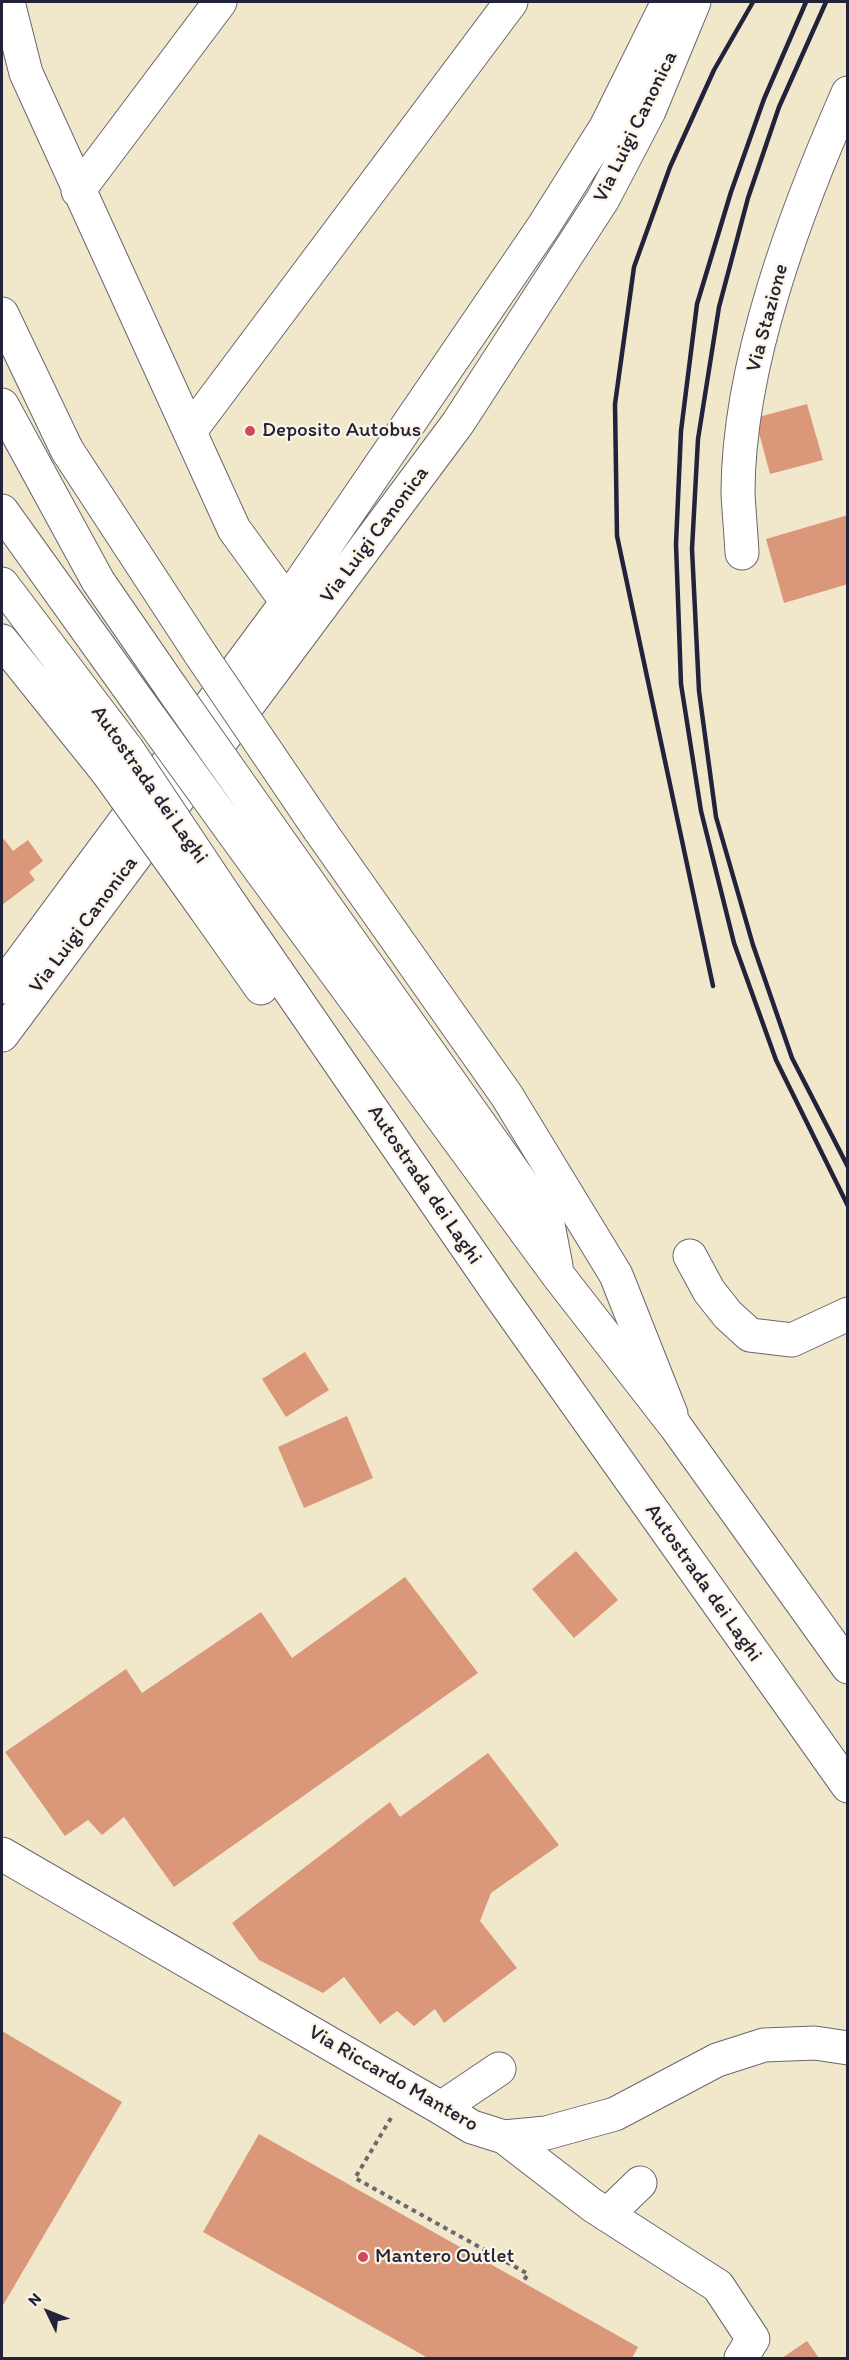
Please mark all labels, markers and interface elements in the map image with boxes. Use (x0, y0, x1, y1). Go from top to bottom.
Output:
street label: Via Luigi Canonica (588, 47, 684, 207)
street label: Via Stazione (741, 261, 795, 375)
place label: Deposito Autobus (262, 418, 421, 444)
marker: Deposito Autobus (243, 424, 257, 438)
street label: Via Luigi Canonica (315, 461, 435, 609)
street label: Autostrada dei Laghi (85, 701, 213, 869)
street label: Via Luigi Canonica (24, 851, 144, 999)
street label: Autostrada dei Laghi (361, 1101, 487, 1269)
street label: Autostrada dei Laghi (639, 1499, 767, 1667)
street label: Via Riccardo Mantero (304, 2020, 482, 2138)
place label: Mantero Outlet (375, 2244, 514, 2270)
marker: Mantero Outlet (356, 2250, 370, 2264)
north arrow (18, 2282, 78, 2342)
text: N (24, 2289, 45, 2310)

